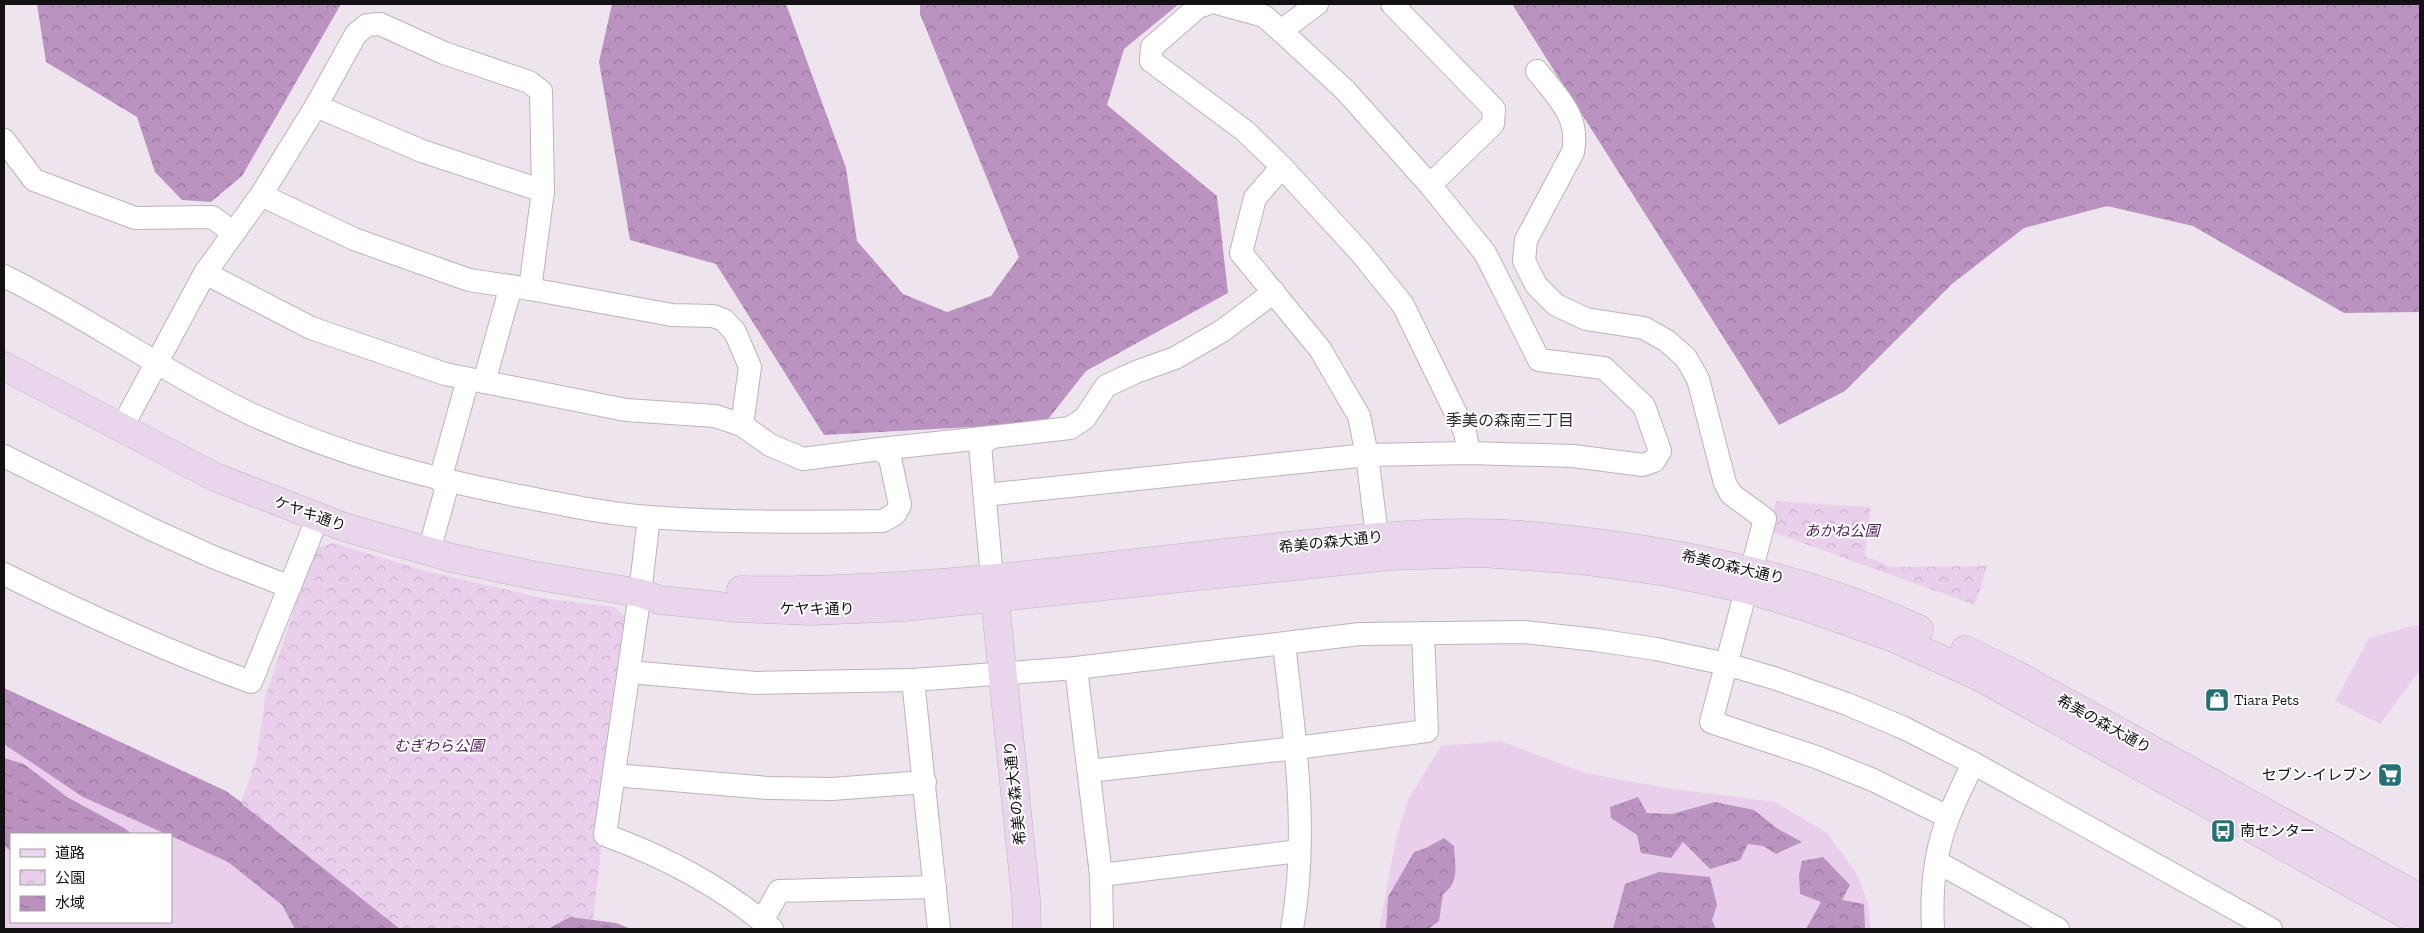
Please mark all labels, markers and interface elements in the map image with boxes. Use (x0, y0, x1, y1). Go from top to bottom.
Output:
district label: 季美の森南三丁目 (1446, 411, 1574, 430)
street label: ケヤキ通り (272, 493, 348, 535)
park label: あかね公園 (1804, 522, 1881, 540)
street label: 希美の森大通り (1278, 528, 1384, 556)
street label: 希美の森大通り (1680, 546, 1786, 588)
street label: ケヤキ通り (779, 600, 855, 618)
shop icon: Tiara Pets (2204, 687, 2230, 713)
street label: 希美の森大通り (2054, 691, 2154, 757)
place label: Tiara Pets (2234, 691, 2299, 709)
park label: むぎわら公園 (394, 737, 486, 755)
street label: 希美の森大通り (1001, 740, 1029, 846)
supermarket icon: セブン-イレブン (2377, 762, 2403, 788)
place label: セブン-イレブン (2262, 766, 2372, 784)
bus stop icon: 南センター (2210, 818, 2236, 844)
place label: 南センター (2240, 822, 2315, 840)
legend (10, 833, 172, 923)
text: 道路 (55, 844, 85, 862)
text: 公園 (55, 869, 85, 887)
text: 水域 (55, 894, 85, 912)

